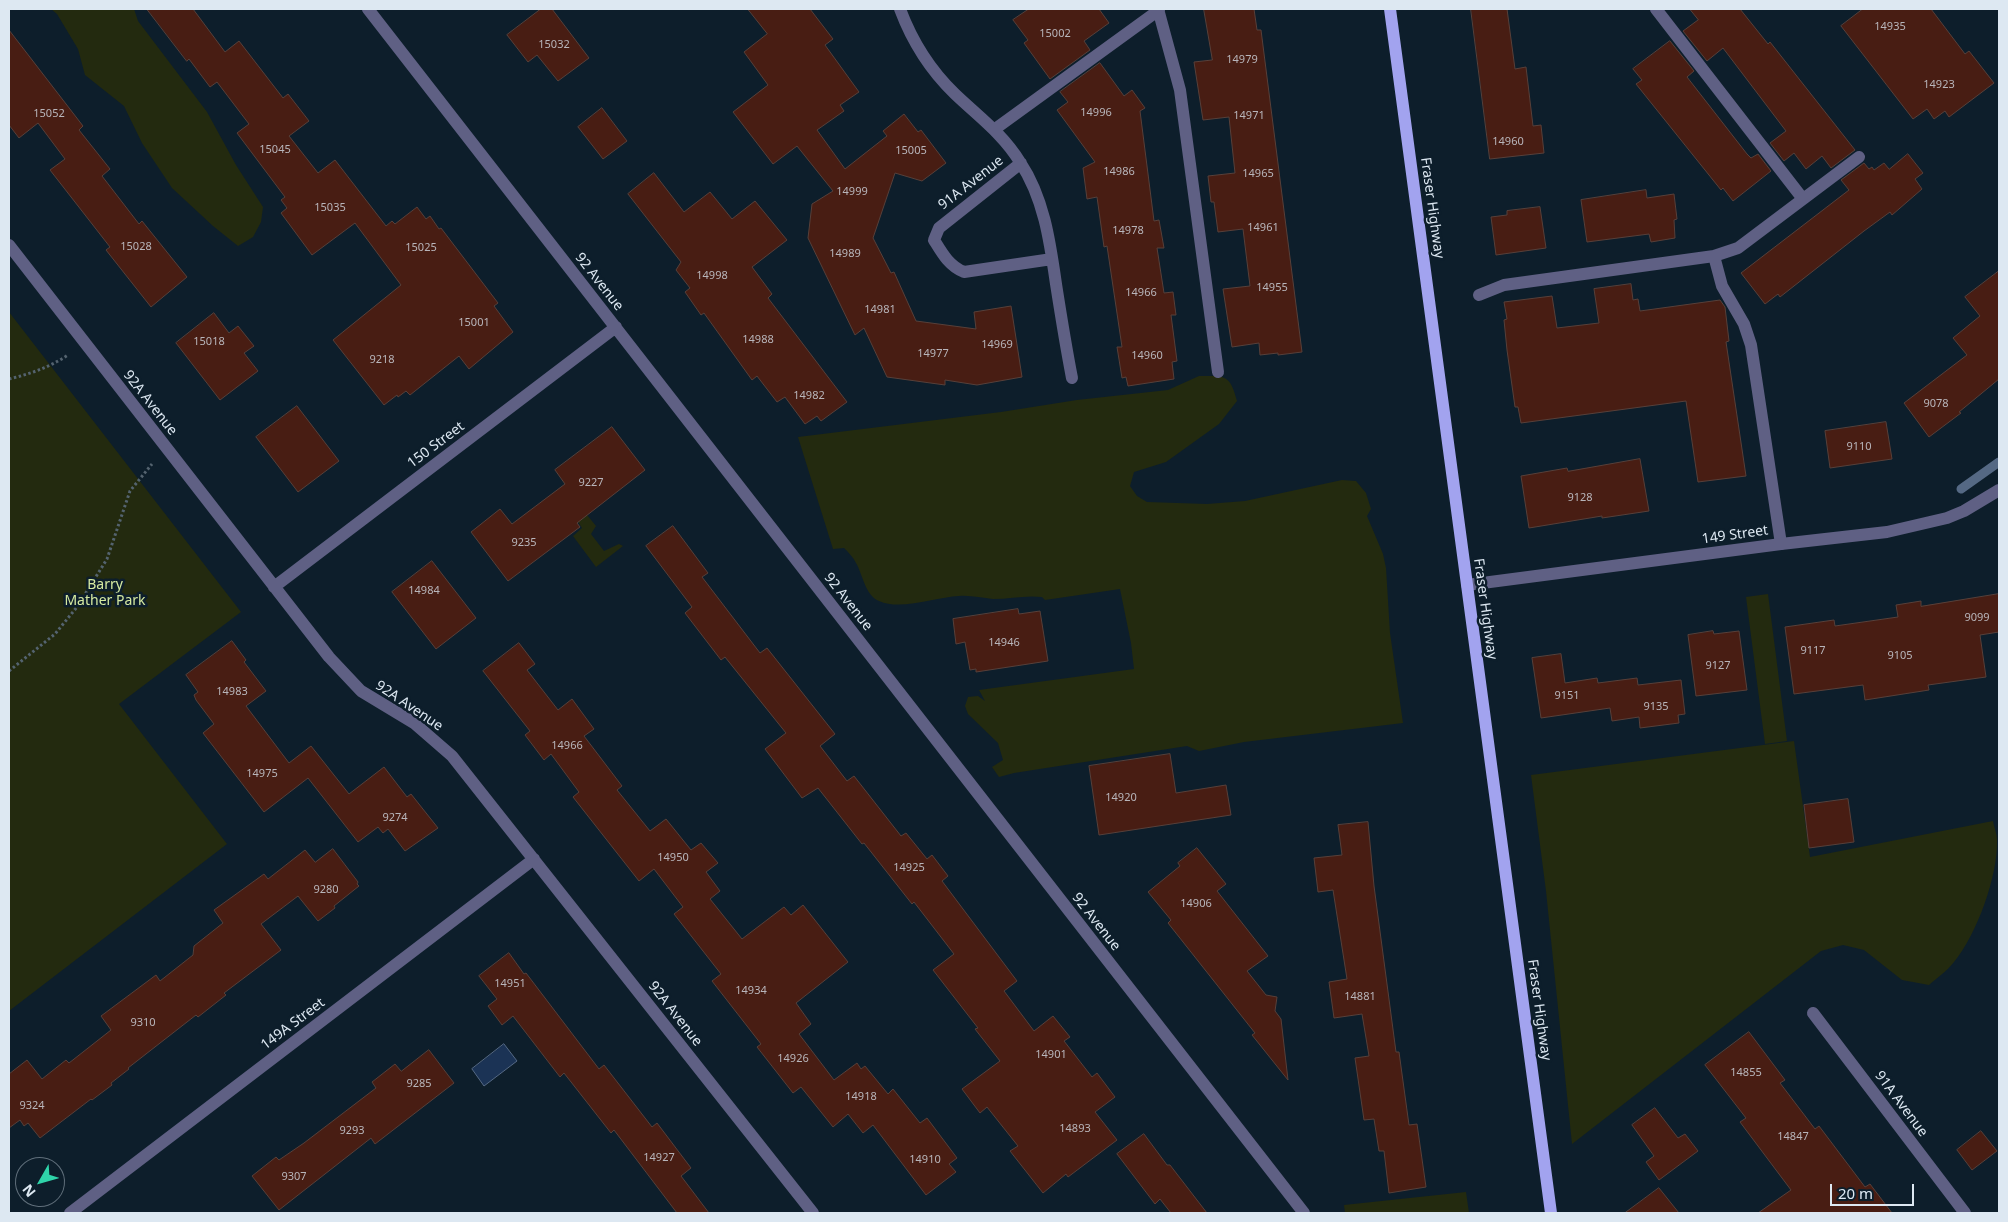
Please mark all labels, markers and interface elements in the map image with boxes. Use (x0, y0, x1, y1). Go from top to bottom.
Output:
house number: 14935 (1874, 20, 1906, 34)
house number: 15002 (1039, 27, 1071, 41)
house number: 15032 (538, 38, 570, 52)
house number: 14979 (1226, 53, 1258, 67)
house number: 14923 (1923, 78, 1955, 92)
house number: 14996 (1080, 106, 1112, 120)
house number: 15052 (33, 107, 65, 121)
house number: 14971 (1233, 109, 1265, 123)
house number: 14960 (1492, 135, 1524, 149)
house number: 15045 (259, 143, 291, 157)
house number: 15005 (895, 144, 927, 158)
street label: 91A Avenue (935, 152, 1007, 214)
street label: Fraser Highway (1417, 156, 1447, 260)
house number: 14986 (1103, 165, 1135, 179)
house number: 14965 (1242, 167, 1274, 181)
house number: 14999 (836, 185, 868, 199)
house number: 15035 (314, 201, 346, 215)
house number: 14961 (1247, 221, 1279, 235)
house number: 14978 (1112, 224, 1144, 238)
house number: 15028 (120, 240, 152, 254)
house number: 15025 (405, 241, 437, 255)
house number: 14989 (829, 247, 861, 261)
street label: 92 Avenue (571, 250, 627, 314)
house number: 14998 (696, 269, 728, 283)
house number: 14955 (1256, 281, 1288, 295)
house number: 14966 (1125, 286, 1157, 300)
house number: 14981 (864, 303, 896, 317)
house number: 15001 (458, 316, 490, 330)
house number: 14988 (742, 333, 774, 347)
house number: 15018 (193, 335, 225, 349)
house number: 14969 (981, 338, 1013, 352)
house number: 14977 (917, 347, 949, 361)
house number: 14960 (1131, 349, 1163, 363)
house number: 9218 (369, 353, 395, 367)
street label: 92A Avenue (119, 367, 181, 439)
house number: 14982 (793, 389, 825, 403)
house number: 9078 (1923, 397, 1949, 411)
street label: 150 Street (404, 418, 468, 472)
house number: 9110 (1846, 440, 1872, 454)
house number: 9227 (578, 476, 604, 490)
house number: 9128 (1567, 491, 1593, 505)
street label: 149 Street (1701, 522, 1769, 548)
house number: 9235 (511, 536, 537, 550)
street label: Fraser Highway (1470, 557, 1500, 661)
street label: 92 Avenue (820, 570, 876, 634)
park label: Barry Mather Park (64, 577, 146, 610)
house number: 14984 (408, 584, 440, 598)
house number: 9099 (1964, 611, 1990, 625)
house number: 14946 (988, 636, 1020, 650)
house number: 9117 (1800, 644, 1826, 658)
house number: 9105 (1887, 649, 1913, 663)
house number: 9127 (1705, 659, 1731, 673)
street label: 92A Avenue (372, 677, 446, 735)
house number: 14983 (216, 685, 248, 699)
house number: 9151 (1554, 689, 1580, 703)
house number: 9135 (1643, 700, 1669, 714)
house number: 14966 (551, 739, 583, 753)
house number: 14975 (246, 767, 278, 781)
house number: 14920 (1105, 791, 1137, 805)
house number: 9274 (382, 811, 408, 825)
house number: 14950 (657, 851, 689, 865)
house number: 14925 (893, 861, 925, 875)
house number: 9280 (313, 883, 339, 897)
street label: 92 Avenue (1068, 890, 1124, 954)
house number: 14906 (1180, 897, 1212, 911)
street label: Fraser Highway (1524, 958, 1554, 1062)
house number: 14951 (494, 977, 526, 991)
street label: 92A Avenue (644, 978, 706, 1050)
house number: 14934 (735, 984, 767, 998)
house number: 14881 (1344, 990, 1376, 1004)
street label: 149A Street (258, 995, 328, 1053)
house number: 9310 (130, 1016, 156, 1030)
house number: 14901 (1035, 1048, 1067, 1062)
house number: 14926 (777, 1052, 809, 1066)
house number: 14855 (1730, 1066, 1762, 1080)
street label: 91A Avenue (1871, 1068, 1931, 1140)
house number: 9285 (406, 1077, 432, 1091)
house number: 14918 (845, 1090, 877, 1104)
house number: 9324 (19, 1099, 45, 1113)
house number: 14893 (1059, 1122, 1091, 1136)
house number: 9293 (339, 1124, 365, 1138)
house number: 14847 (1777, 1130, 1809, 1144)
house number: 14927 (643, 1151, 675, 1165)
house number: 14910 (909, 1153, 941, 1167)
north arrow (15, 1157, 65, 1207)
house number: 9307 (281, 1170, 307, 1184)
scale bar (1833, 1174, 1917, 1206)
text: N (18, 1181, 40, 1201)
text: 20 m (1838, 1183, 1873, 1203)

